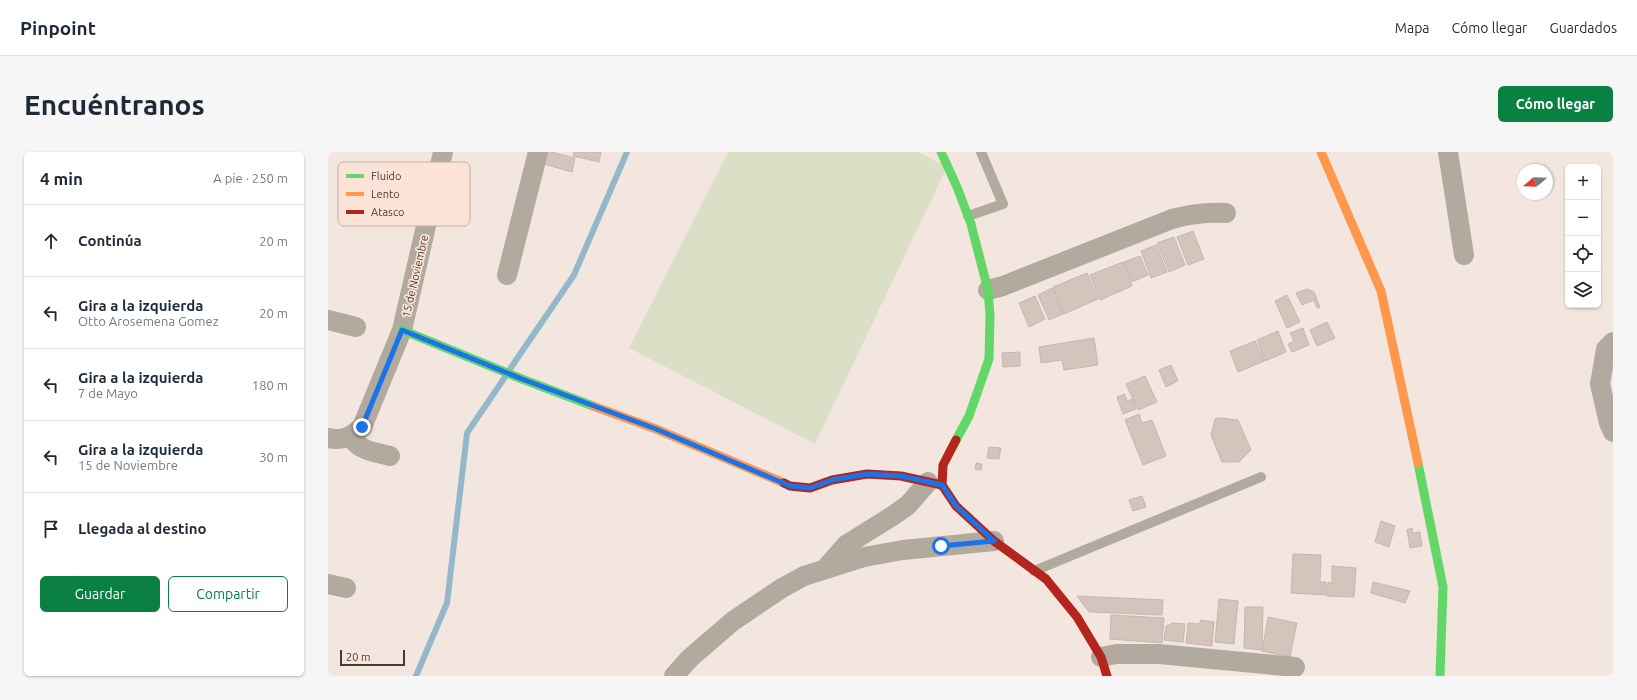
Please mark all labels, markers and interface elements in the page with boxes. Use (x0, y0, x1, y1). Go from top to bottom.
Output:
text: Pinpoint (20, 17, 96, 39)
text: Mapa (1395, 20, 1430, 36)
text: Cómo llegar (1452, 20, 1527, 36)
text: Guardados (1549, 20, 1617, 36)
button: Cómo llegar (1498, 86, 1613, 122)
text: Encuéntranos (24, 89, 205, 120)
legend (338, 162, 470, 226)
north arrow (1517, 164, 1553, 200)
map controls (1565, 164, 1601, 308)
button: + (1565, 164, 1601, 200)
text: 4 min (40, 169, 83, 188)
text: Fluido (371, 170, 402, 182)
text: A pie · 250 m (213, 171, 288, 185)
text: Lento (371, 188, 400, 200)
button: − (1565, 200, 1601, 236)
text: Atasco (371, 206, 404, 218)
icon: ahead (40, 230, 62, 252)
text: Continúa (78, 232, 142, 249)
street label: 15 de Noviembre (400, 233, 430, 319)
text: 20 m (259, 234, 288, 248)
button: locate (1565, 236, 1601, 272)
button: layers (1565, 272, 1601, 308)
text: Gira a la izquierda (78, 297, 204, 314)
icon: left (40, 302, 62, 324)
text: 20 m (259, 306, 288, 320)
text: Otto Arosemena Gomez (78, 314, 219, 328)
text: Gira a la izquierda (78, 369, 204, 386)
icon: left (40, 374, 62, 396)
text: 180 m (252, 378, 288, 392)
text: 7 de Mayo (78, 386, 138, 400)
route end (353, 418, 371, 436)
text: Gira a la izquierda (78, 441, 204, 458)
icon: left (40, 446, 62, 468)
text: 30 m (259, 450, 288, 464)
text: 15 de Noviembre (78, 458, 178, 472)
icon: arrive (40, 518, 62, 540)
text: Llegada al destino (78, 520, 207, 537)
route start (932, 537, 950, 555)
button: Guardar (40, 576, 160, 612)
button: Compartir (168, 576, 288, 612)
scale bar (340, 648, 405, 667)
text: 20 m (346, 651, 370, 663)

